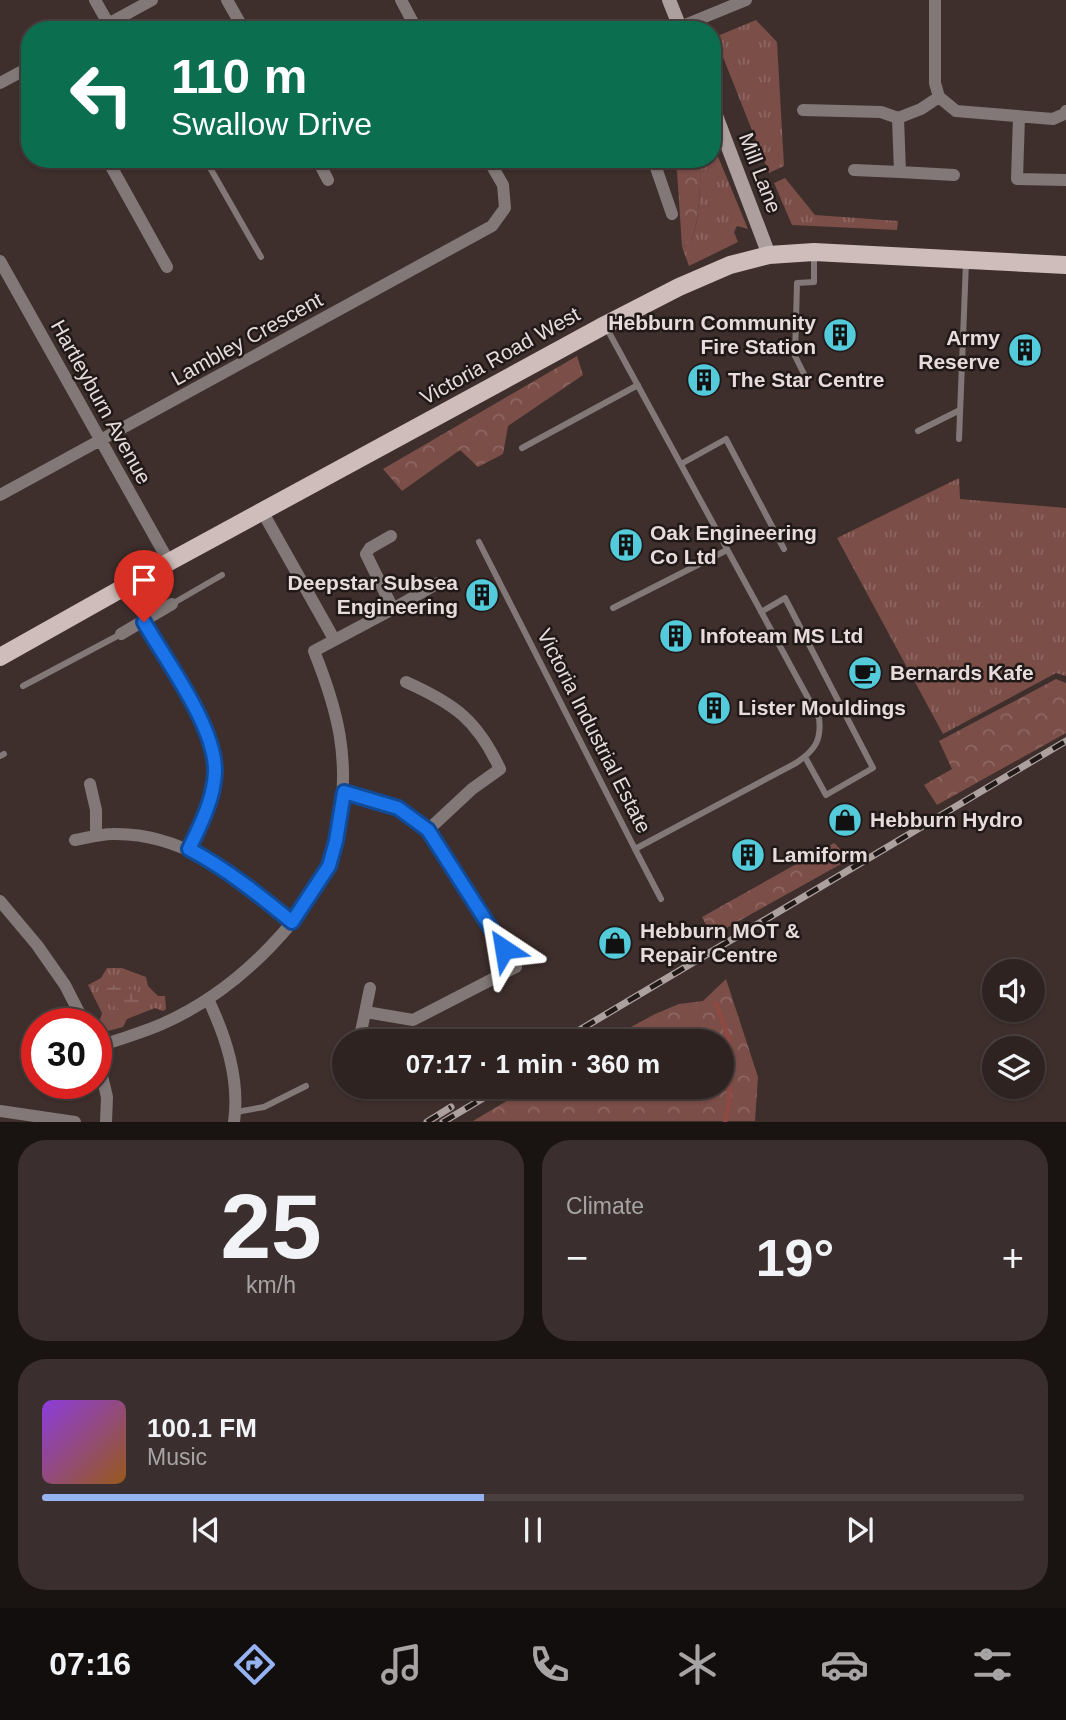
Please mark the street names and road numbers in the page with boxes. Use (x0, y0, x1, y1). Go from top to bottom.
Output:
street label: Mill Lane (735, 129, 786, 216)
street label: Lambley Crescent (167, 287, 326, 390)
street label: Victoria Road West (416, 302, 584, 409)
street label: Hartleyburn Avenue (47, 316, 156, 488)
street label: Victoria Industrial Estate (533, 625, 656, 837)

